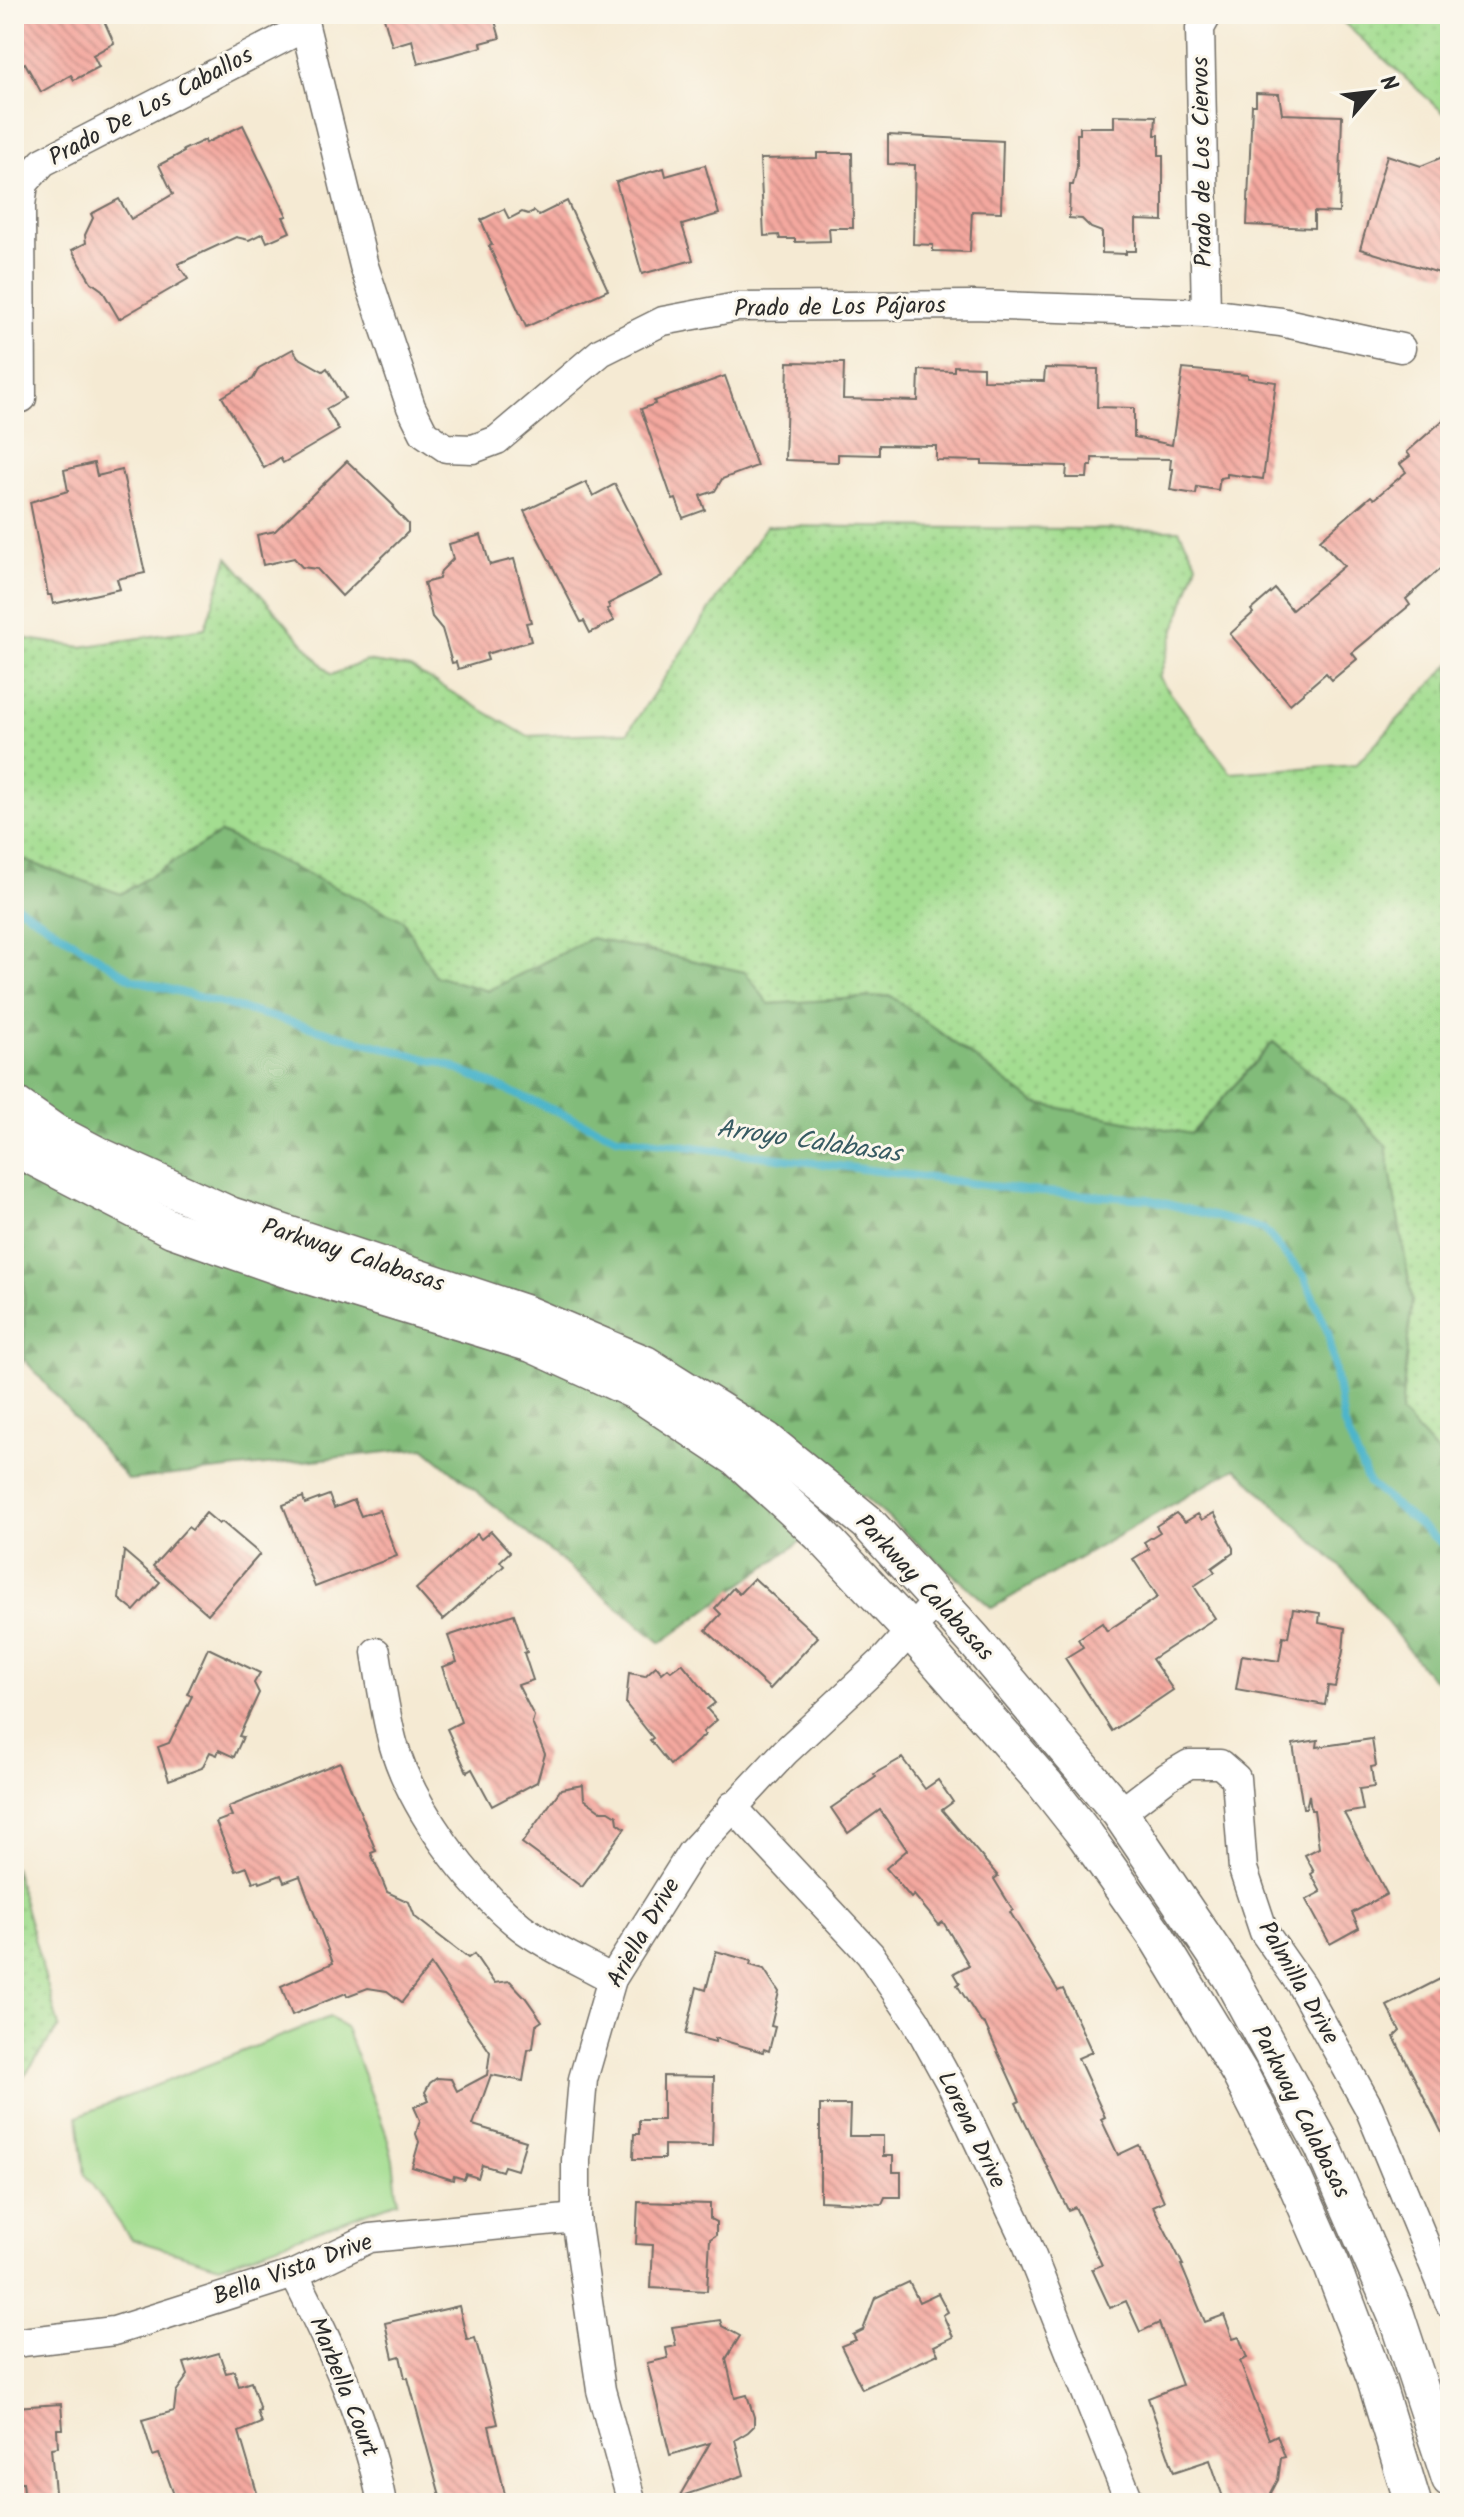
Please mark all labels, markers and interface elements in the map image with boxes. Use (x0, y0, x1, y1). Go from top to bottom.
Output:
street label: Prado De Los Caballos (42, 37, 260, 177)
north arrow (1332, 52, 1412, 132)
street label: Prado de Los Ciervos (1182, 56, 1224, 268)
text: N (1369, 69, 1406, 98)
street label: Prado de Los Pájaros (734, 287, 946, 329)
water label: Arroyo Calabasas (714, 1108, 907, 1176)
street label: Parkway Calabasas (257, 1208, 449, 1304)
street label: Parkway Calabasas (845, 1505, 1003, 1671)
street label: Ariella Drive (597, 1870, 691, 1995)
street label: Palmilla Drive (1247, 1914, 1349, 2053)
street label: Parkway Calabasas (1239, 2018, 1361, 2206)
street label: Lorena Drive (926, 2065, 1016, 2196)
street label: Bella Vista Drive (208, 2223, 379, 2317)
street label: Marbella Court (297, 2311, 389, 2464)

